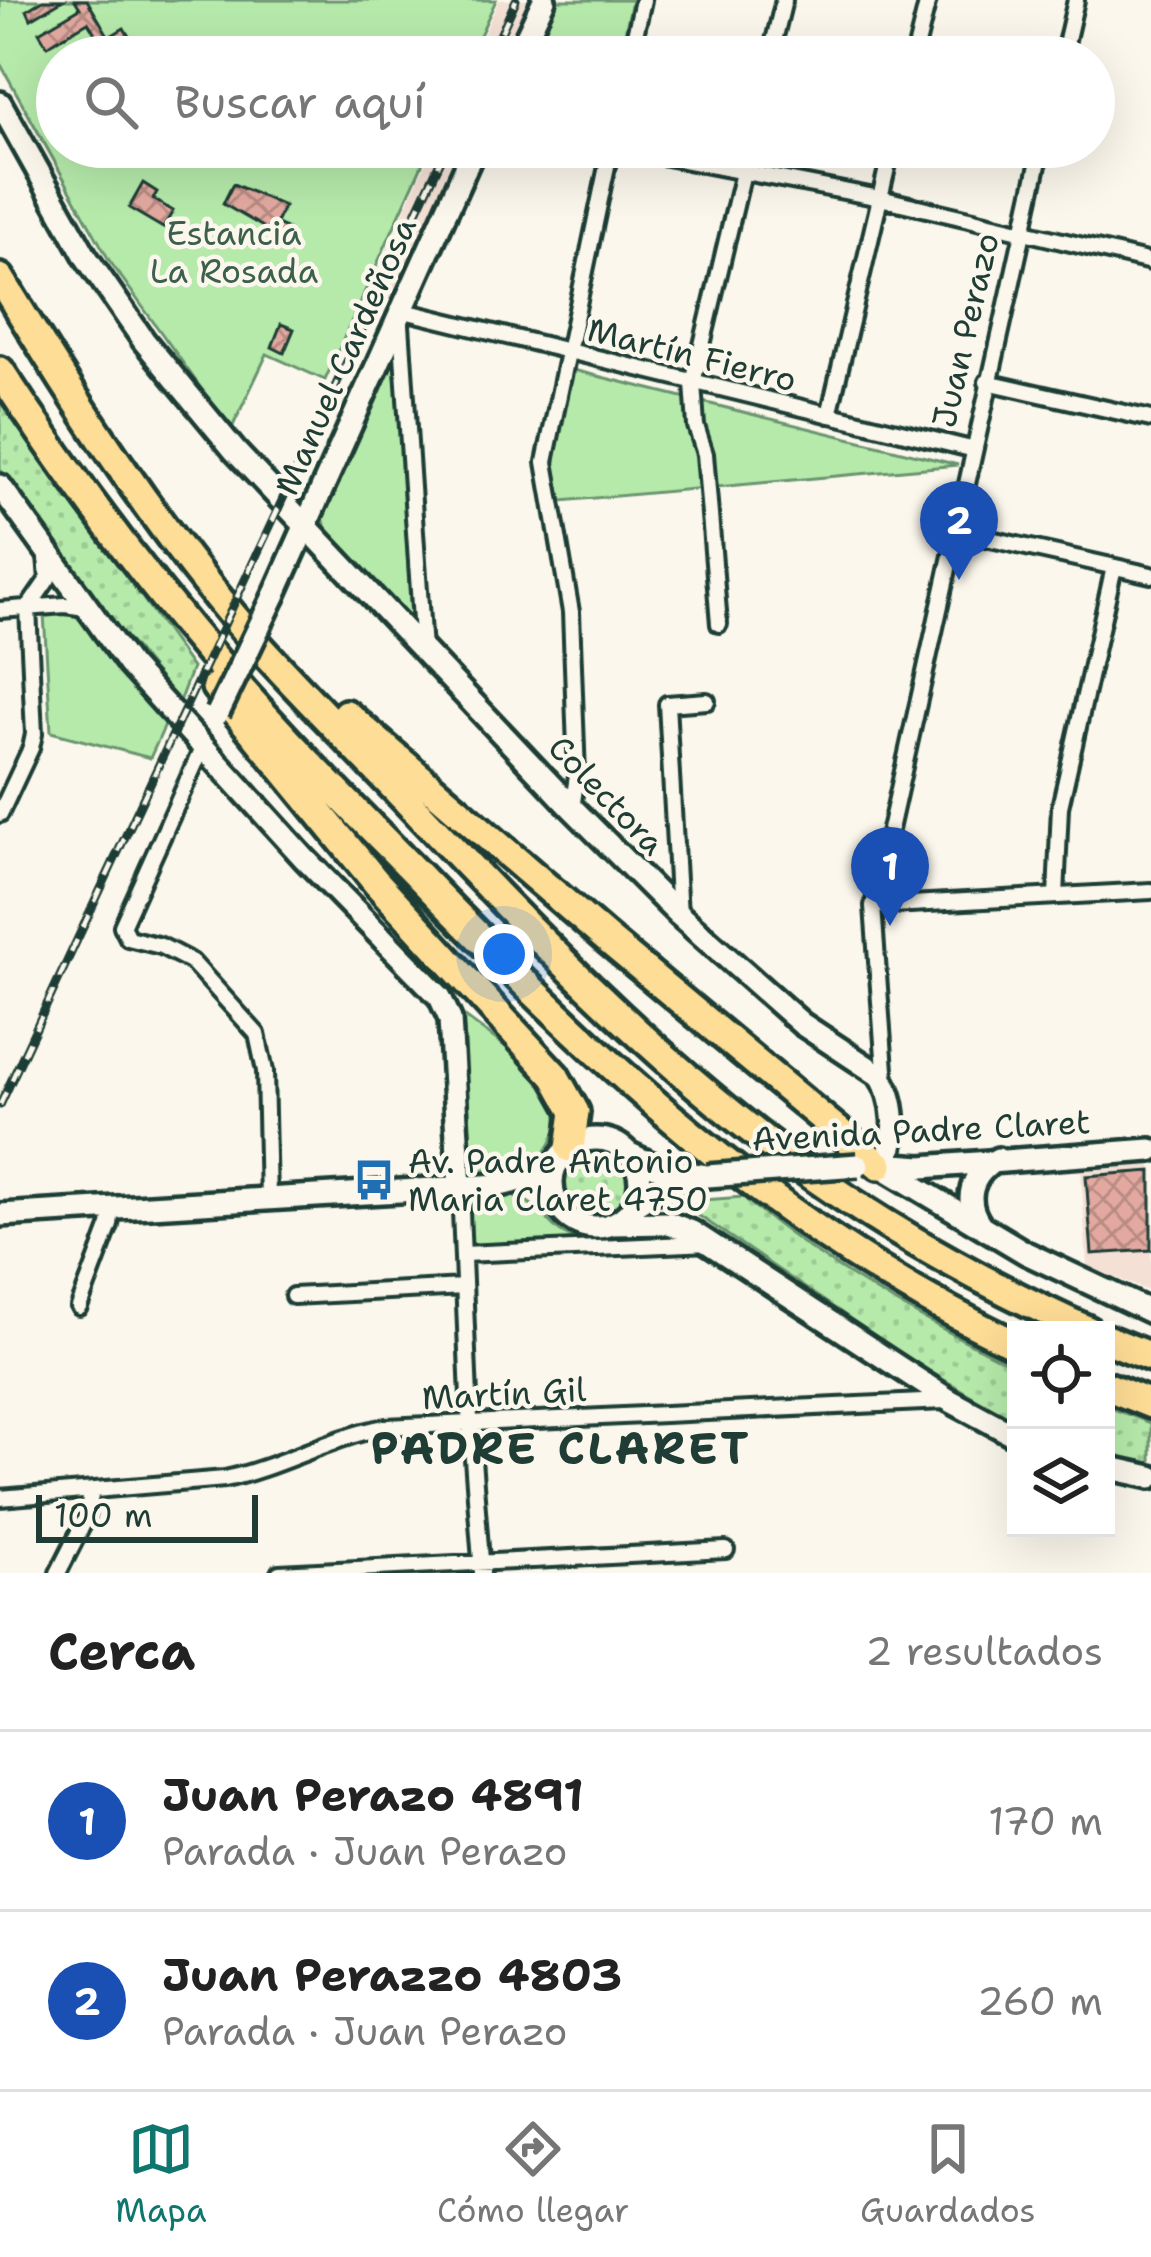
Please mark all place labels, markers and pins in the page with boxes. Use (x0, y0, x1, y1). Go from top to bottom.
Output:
pin: 2 (920, 481, 998, 580)
pin: 1 (851, 827, 929, 926)
place label: Av. Padre Antonio Maria Claret 4750 (408, 1139, 708, 1222)
bus stop icon: Av. Padre Antonio Maria Claret 4750 (351, 1157, 397, 1203)

